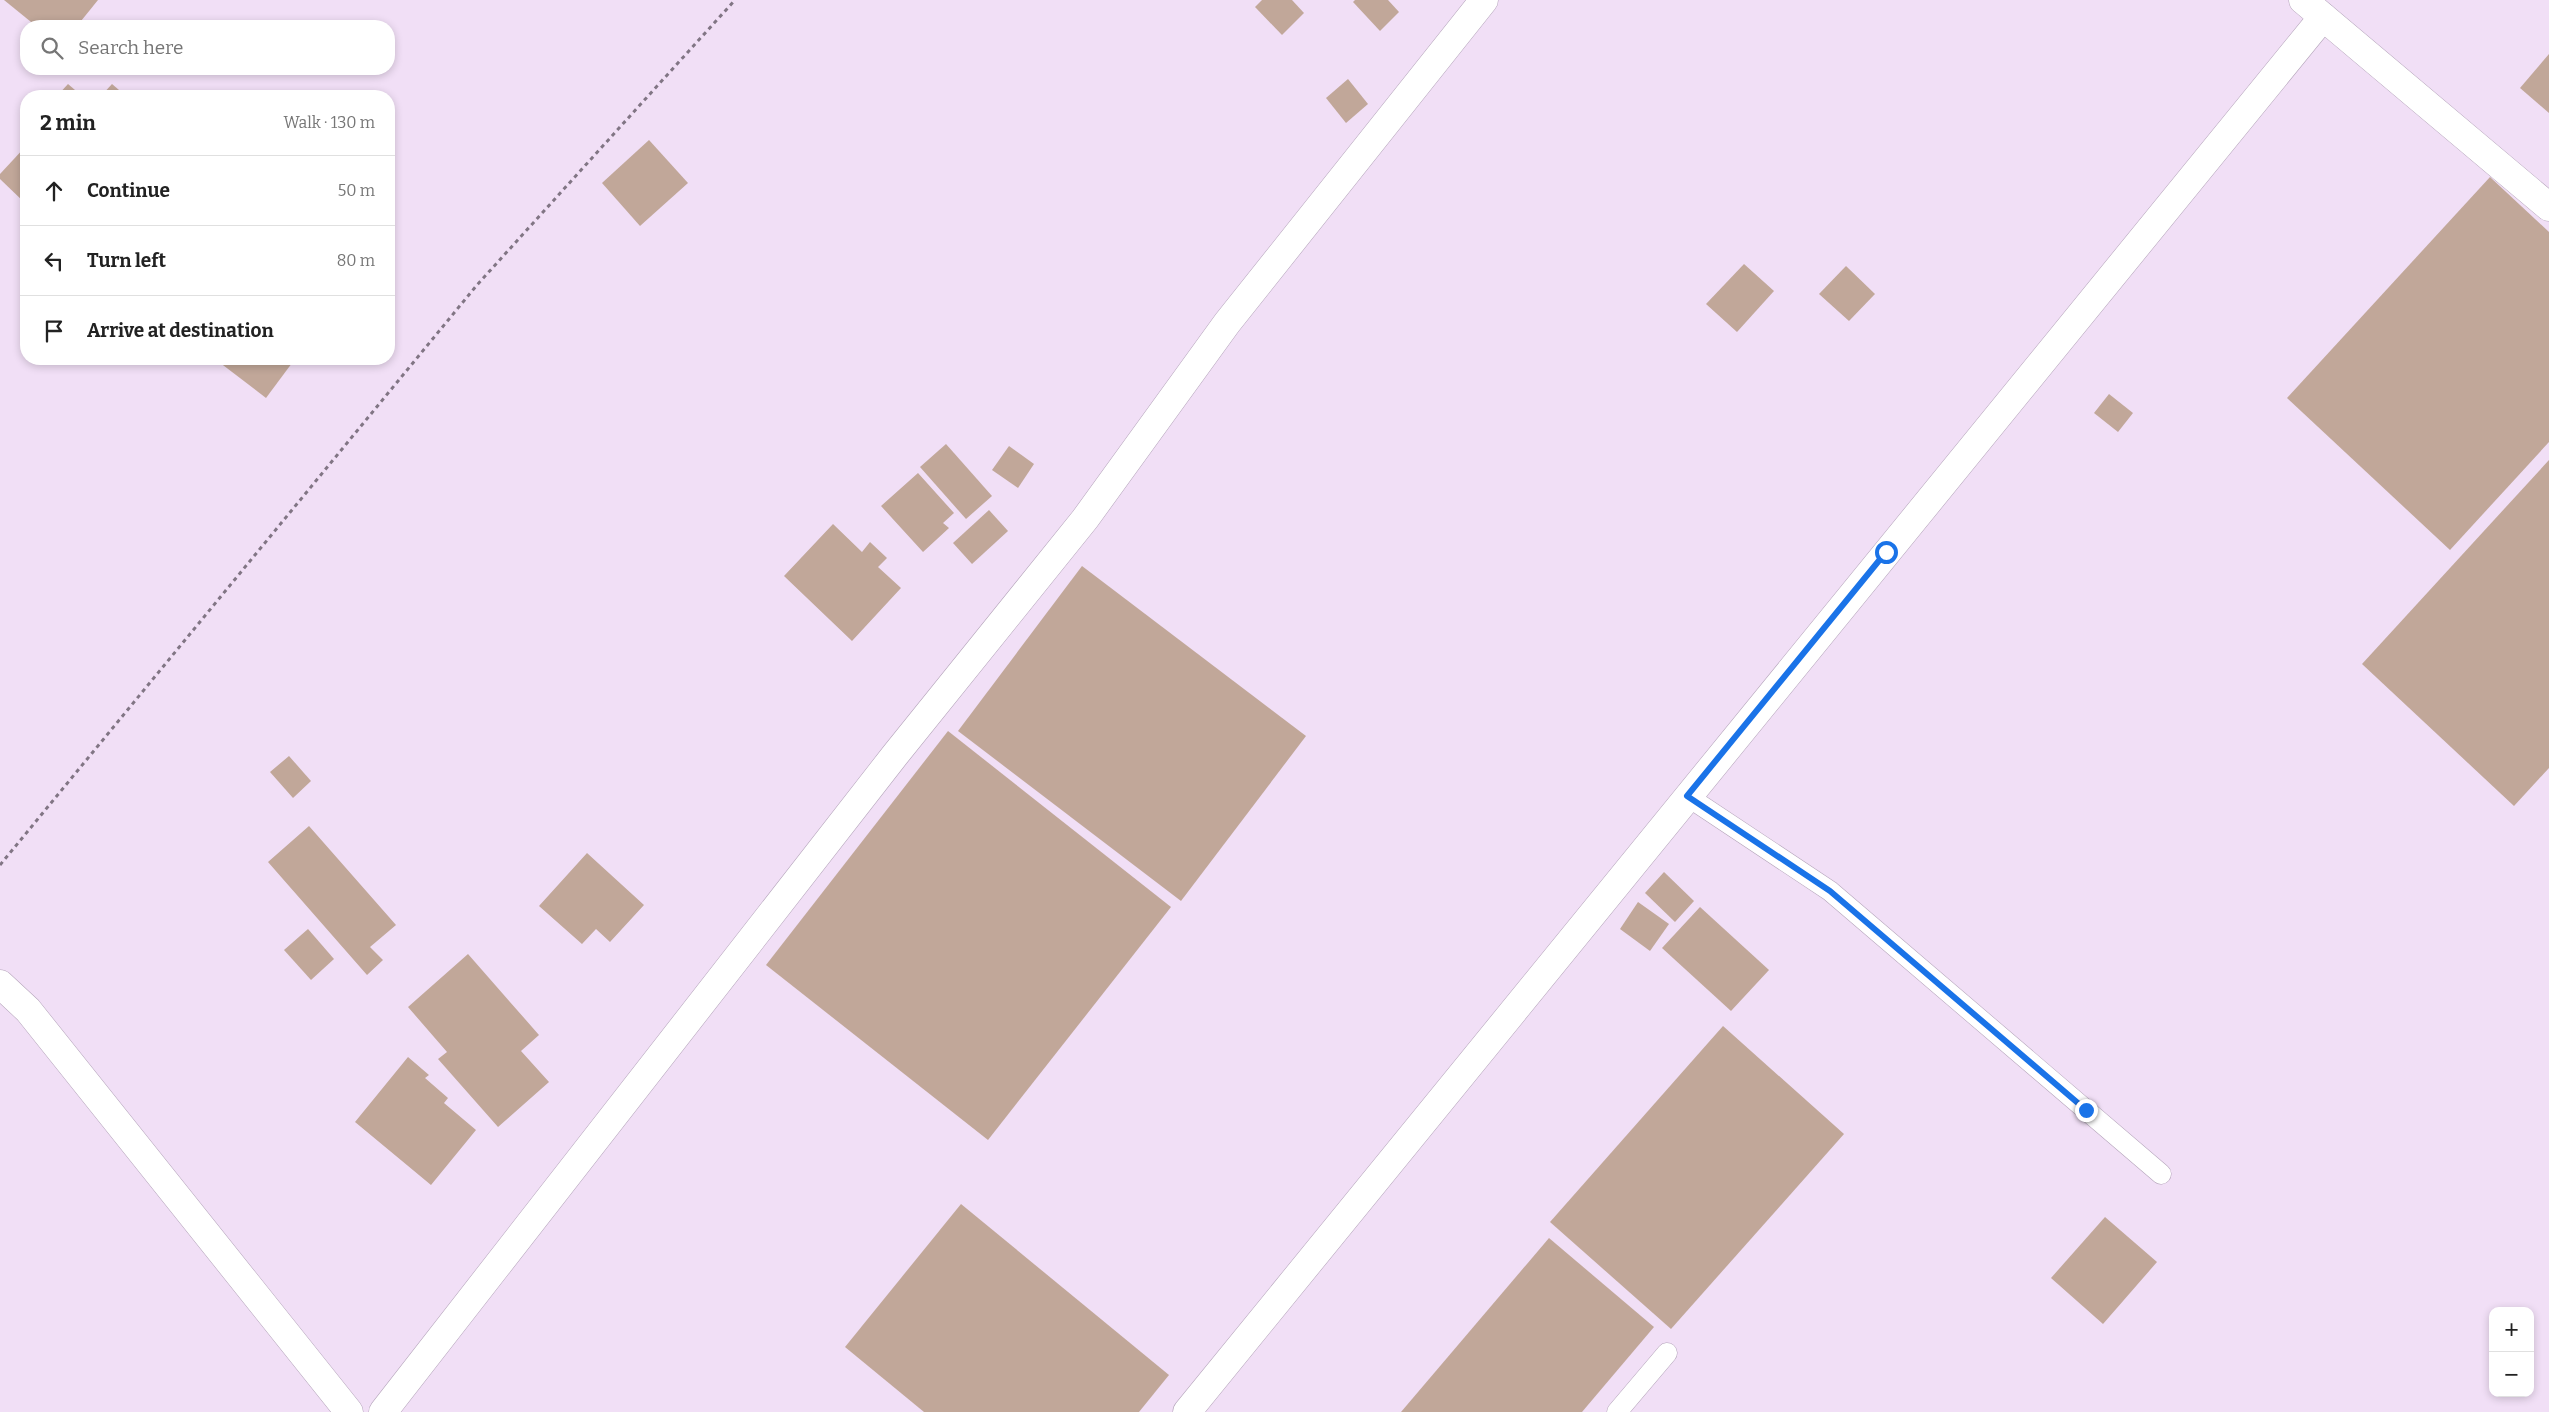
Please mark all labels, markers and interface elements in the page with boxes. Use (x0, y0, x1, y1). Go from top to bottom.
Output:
search box (20, 20, 395, 75)
icon: search (38, 34, 66, 62)
text: Search here (78, 36, 183, 59)
text: 2 min (40, 110, 96, 136)
text: Walk · 130 m (283, 113, 375, 132)
icon: ahead (40, 177, 68, 205)
text: Continue (87, 179, 170, 202)
text: 50 m (338, 181, 375, 200)
icon: left (40, 247, 68, 275)
text: Turn left (87, 249, 166, 272)
text: 80 m (337, 251, 375, 270)
icon: arrive (40, 317, 68, 345)
text: Arrive at destination (87, 319, 274, 342)
route start (1875, 541, 1898, 564)
route end (2075, 1099, 2098, 1122)
map controls (2489, 1307, 2534, 1397)
button: + (2489, 1307, 2534, 1352)
button: − (2489, 1352, 2534, 1397)

